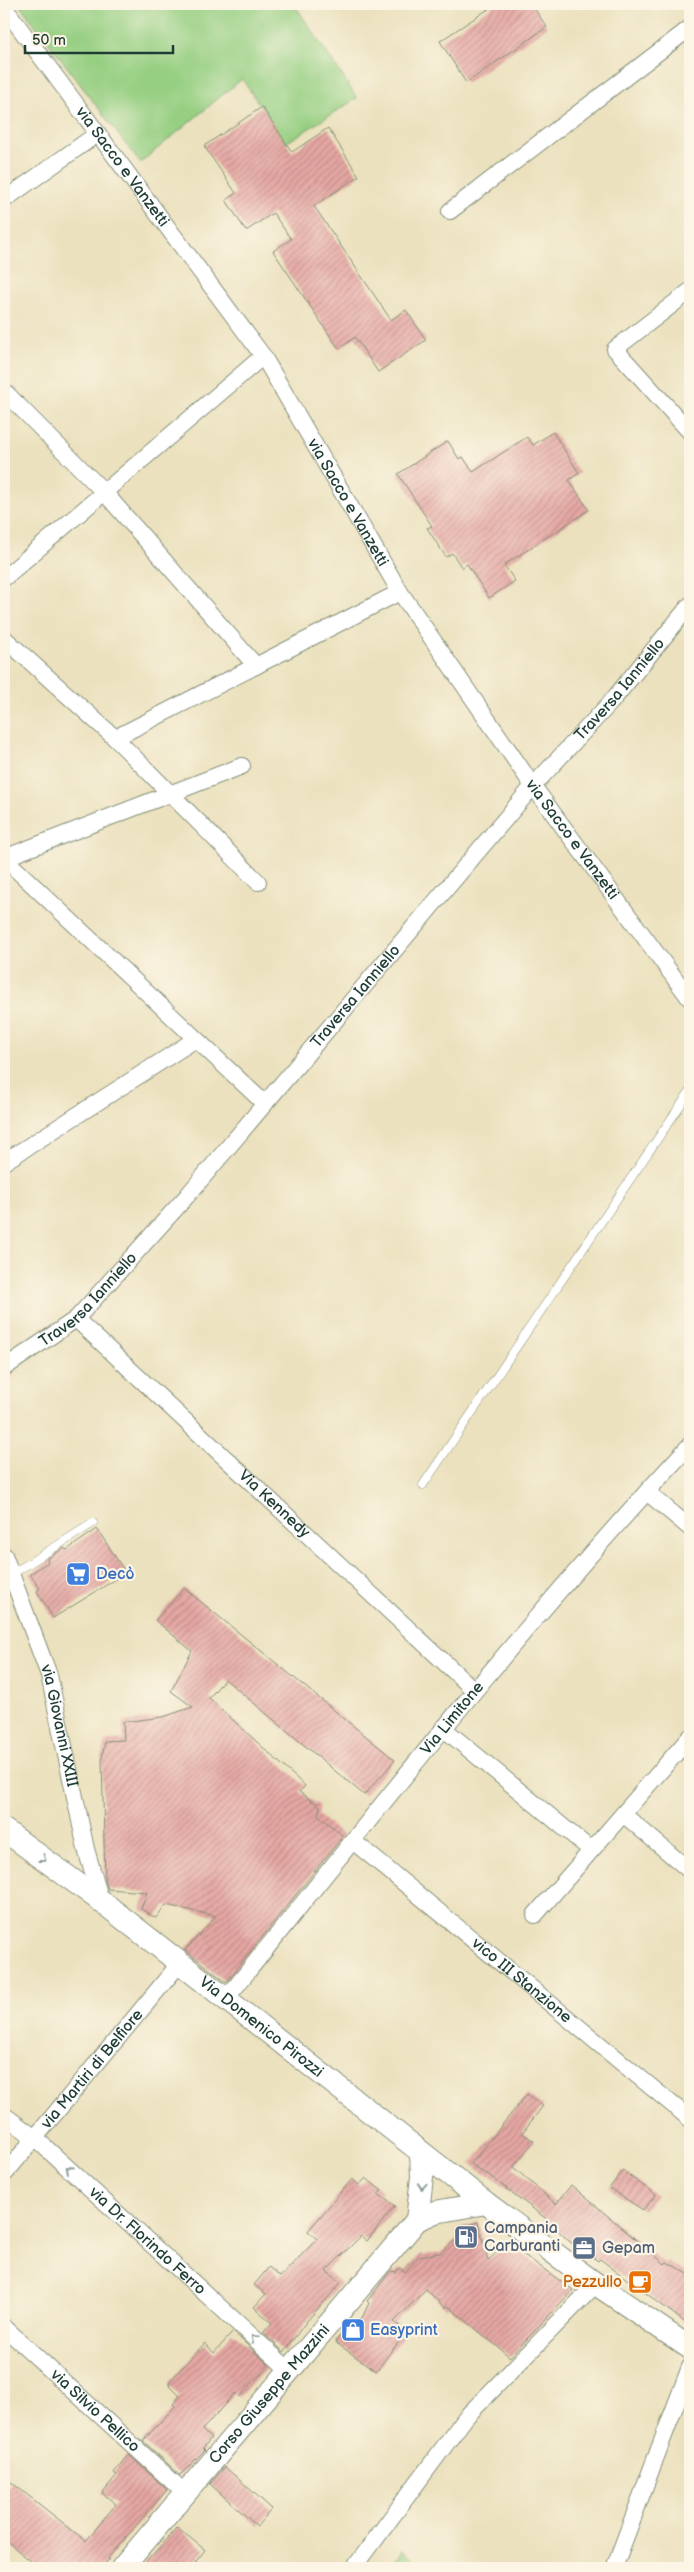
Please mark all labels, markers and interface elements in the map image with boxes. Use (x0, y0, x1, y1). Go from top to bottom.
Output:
scale bar (25, 22, 172, 54)
text: 50 m (32, 31, 66, 50)
street label: via Sacco e Vanzetti (71, 102, 173, 230)
street label: via Sacco e Vanzetti (303, 434, 392, 570)
street label: Traversa Ianniello (570, 634, 669, 745)
street label: via Sacco e Vanzetti (521, 775, 623, 903)
street label: Traversa Ianniello (307, 941, 404, 1052)
street label: Traversa Ianniello (35, 1249, 141, 1351)
street label: Via Kennedy (235, 1466, 314, 1542)
supermarket icon: Decò (65, 1561, 91, 1587)
place label: Decò (96, 1565, 134, 1584)
street label: via Giovanni XXIII (36, 1661, 82, 1789)
street label: Via Limitone (417, 1677, 488, 1759)
one-way arrow (37, 1853, 47, 1862)
street label: vico III Stanzione (467, 1933, 576, 2027)
street label: Via Domenico Pirozzi (196, 1972, 327, 2081)
street label: via Martiri di Belfiore (37, 2005, 147, 2133)
one-way arrow (66, 2166, 75, 2175)
street label: via Dr. Florindo Ferro (85, 2182, 210, 2299)
one-way arrow (416, 2182, 427, 2190)
place label: Campania Carburanti (484, 2219, 560, 2256)
fuel station icon: Campania Carburanti (453, 2224, 479, 2250)
office icon: Gepam (571, 2235, 597, 2261)
place label: Gepam (602, 2239, 655, 2258)
cafe icon: Pezzullo (627, 2269, 653, 2295)
place label: Pezzullo (563, 2273, 622, 2292)
shop icon: Easyprint (340, 2317, 366, 2343)
street label: Corso Giuseppe Mazzini (205, 2320, 334, 2468)
place label: Easyprint (370, 2321, 438, 2340)
one-way arrow (250, 2335, 259, 2344)
street label: via Silvio Pellico (46, 2365, 144, 2456)

